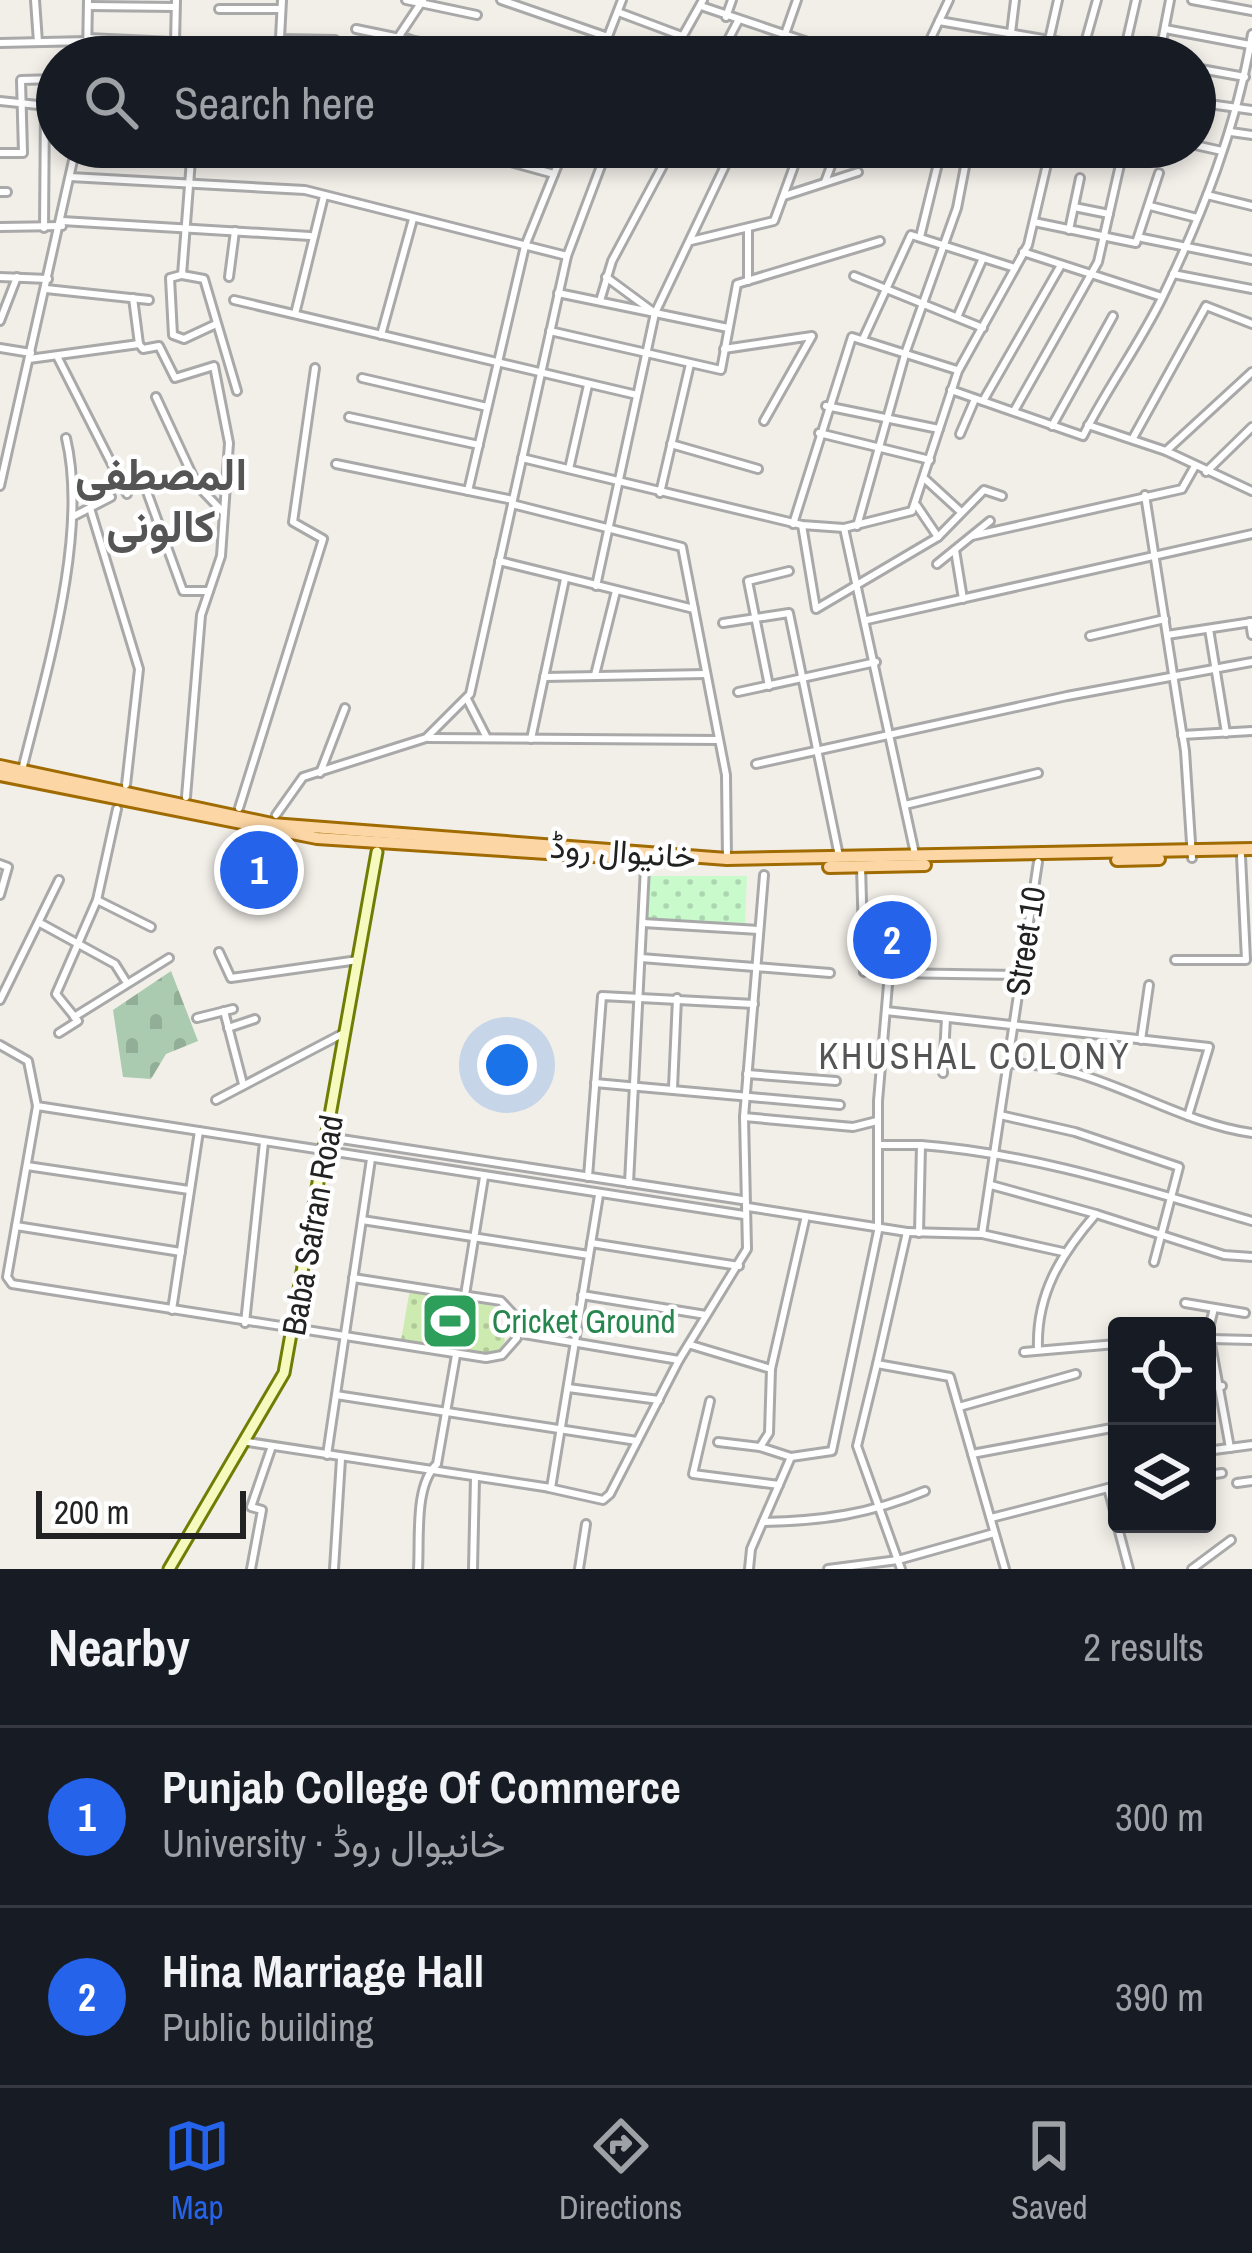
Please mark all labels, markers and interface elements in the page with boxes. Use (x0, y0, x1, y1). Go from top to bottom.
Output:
search box (36, 36, 1216, 168)
icon: search (78, 69, 144, 135)
text: Search here (174, 72, 375, 133)
district label: المصطفی کالونی (75, 443, 247, 556)
street label: خانیوال روڈ (549, 824, 697, 878)
pin: 1 (220, 825, 298, 915)
street label: Street 10 (995, 883, 1055, 999)
pin: 2 (853, 895, 931, 985)
district label: KHUSHAL COLONY (818, 1032, 1132, 1080)
your location (477, 1035, 537, 1095)
street label: Baba Safran Road (271, 1112, 353, 1338)
sports icon: Cricket Ground (419, 1290, 481, 1352)
place label: Cricket Ground (492, 1299, 675, 1343)
map controls (1108, 1317, 1216, 1533)
button: locate (1108, 1317, 1216, 1425)
button: layers (1108, 1425, 1216, 1533)
scale bar (36, 1485, 246, 1538)
text: 200 m (54, 1490, 129, 1534)
text: Nearby (48, 1613, 190, 1682)
text: 2 results (1083, 1621, 1204, 1673)
text: Punjab College Of Commerce (162, 1756, 681, 1817)
text: 1 (78, 1791, 96, 1843)
text: 300 m (1115, 1791, 1204, 1843)
text: University · خانیوال روڈ (162, 1817, 505, 1869)
text: Hina Marriage Hall (162, 1940, 484, 2001)
text: 2 (78, 1971, 96, 2023)
text: 390 m (1115, 1971, 1204, 2023)
text: Public building (162, 2001, 374, 2053)
tab: Map (164, 2113, 230, 2229)
tab: Directions (559, 2113, 682, 2229)
tab: Saved (1011, 2113, 1088, 2229)

